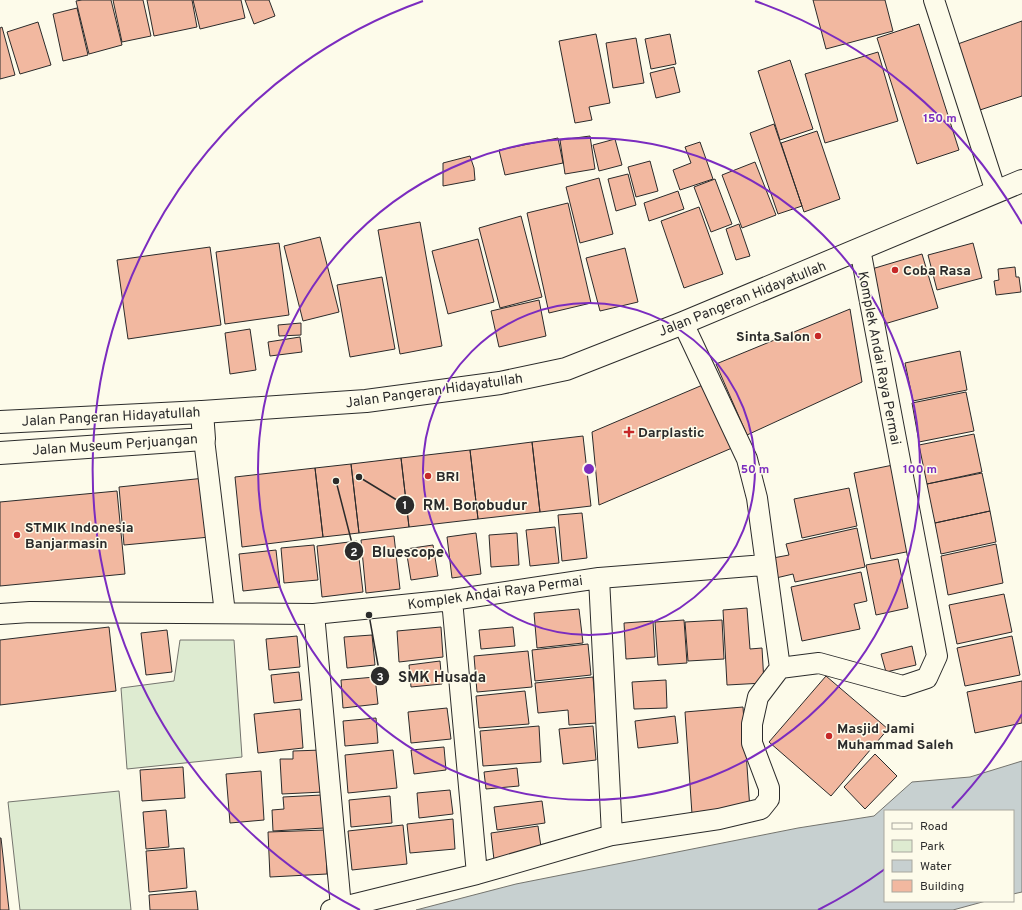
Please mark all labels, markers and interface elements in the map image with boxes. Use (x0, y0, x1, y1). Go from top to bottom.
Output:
text: 150 m (923, 111, 957, 127)
street label: Jalan Pangeran Hidayatullah (656, 258, 829, 341)
place label: Coba Rasa (903, 263, 971, 280)
marker: Coba Rasa (890, 265, 900, 275)
street label: Komplek Andai Raya Permai (853, 270, 904, 447)
place label: Sinta Salon (736, 329, 810, 346)
marker: Sinta Salon (813, 331, 823, 341)
street label: Jalan Pangeran Hidayatullah (344, 371, 524, 412)
street label: Jalan Pangeran Hidayatullah (21, 404, 201, 431)
place label: Darplastic (638, 425, 705, 442)
marker: Darplastic (623, 426, 635, 438)
street label: Jalan Museum Perjuangan (32, 431, 199, 460)
centre of rings (582, 462, 596, 476)
text: 50 m (741, 462, 769, 478)
text: 100 m (903, 462, 937, 478)
place label: BRI (436, 469, 459, 486)
marker: BRI (423, 471, 433, 481)
callout: RM. Borobudur (395, 491, 535, 518)
text: RM. Borobudur (423, 497, 528, 516)
text: 1 (403, 498, 407, 514)
place label: STMIK Indonesia Banjarmasin (25, 520, 134, 553)
marker: STMIK Indonesia Banjarmasin (12, 530, 22, 540)
callout: Bluescope (344, 538, 452, 565)
text: Bluescope (372, 544, 444, 563)
text: 2 (350, 545, 358, 561)
street label: Komplek Andai Raya Permai (407, 573, 584, 614)
callout: SMK Husada (370, 663, 494, 690)
text: SMK Husada (398, 669, 486, 688)
text: 3 (376, 670, 384, 686)
place label: Masjid Jami Muhammad Saleh (837, 721, 953, 754)
marker: Masjid Jami Muhammad Saleh (824, 731, 834, 741)
legend (884, 810, 1014, 902)
text: Road (920, 819, 948, 835)
text: Park (920, 839, 945, 855)
text: Water (920, 859, 952, 875)
text: Building (920, 879, 964, 895)

